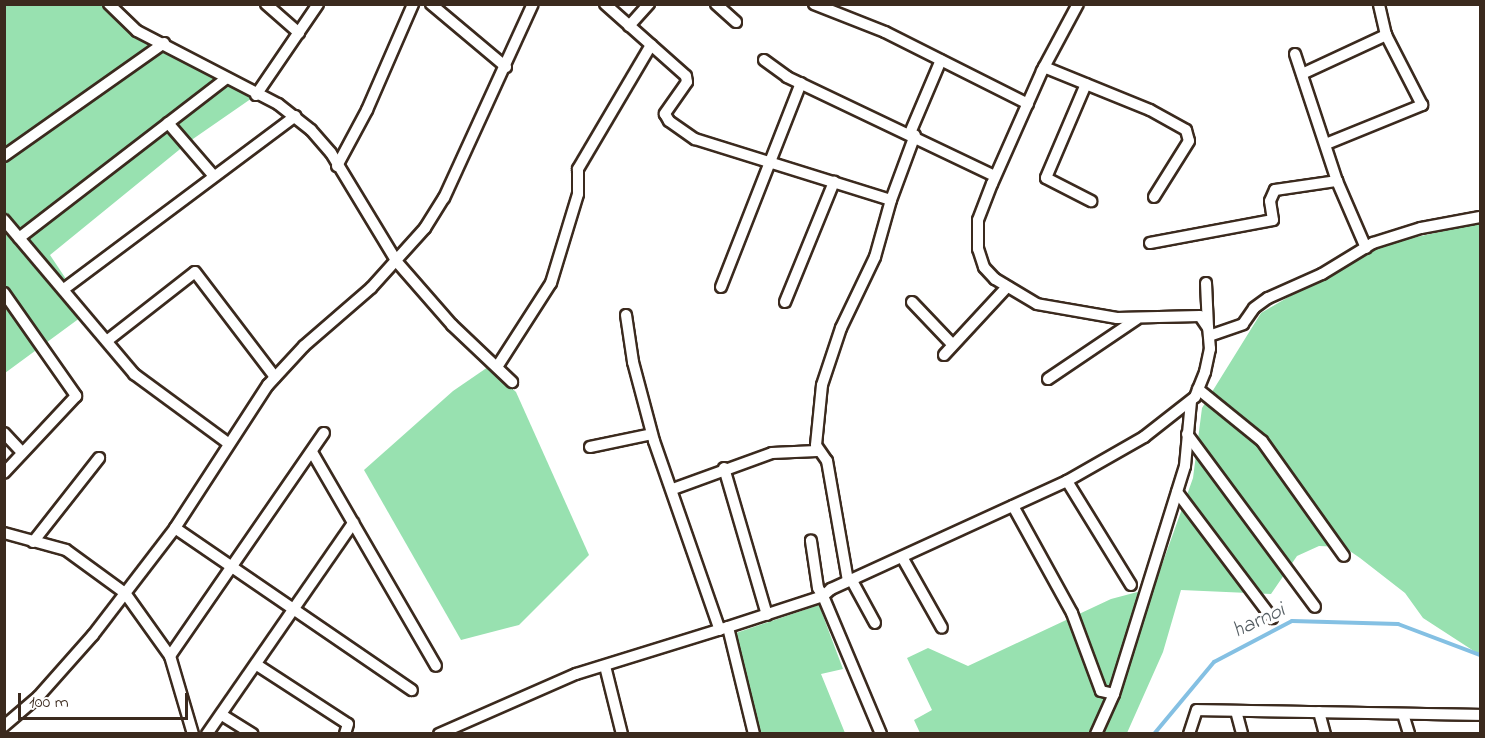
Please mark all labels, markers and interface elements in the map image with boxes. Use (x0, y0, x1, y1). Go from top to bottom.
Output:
water label: harnoi (1228, 598, 1290, 646)
scale bar (21, 681, 190, 719)
text: 100 m (29, 690, 69, 716)

